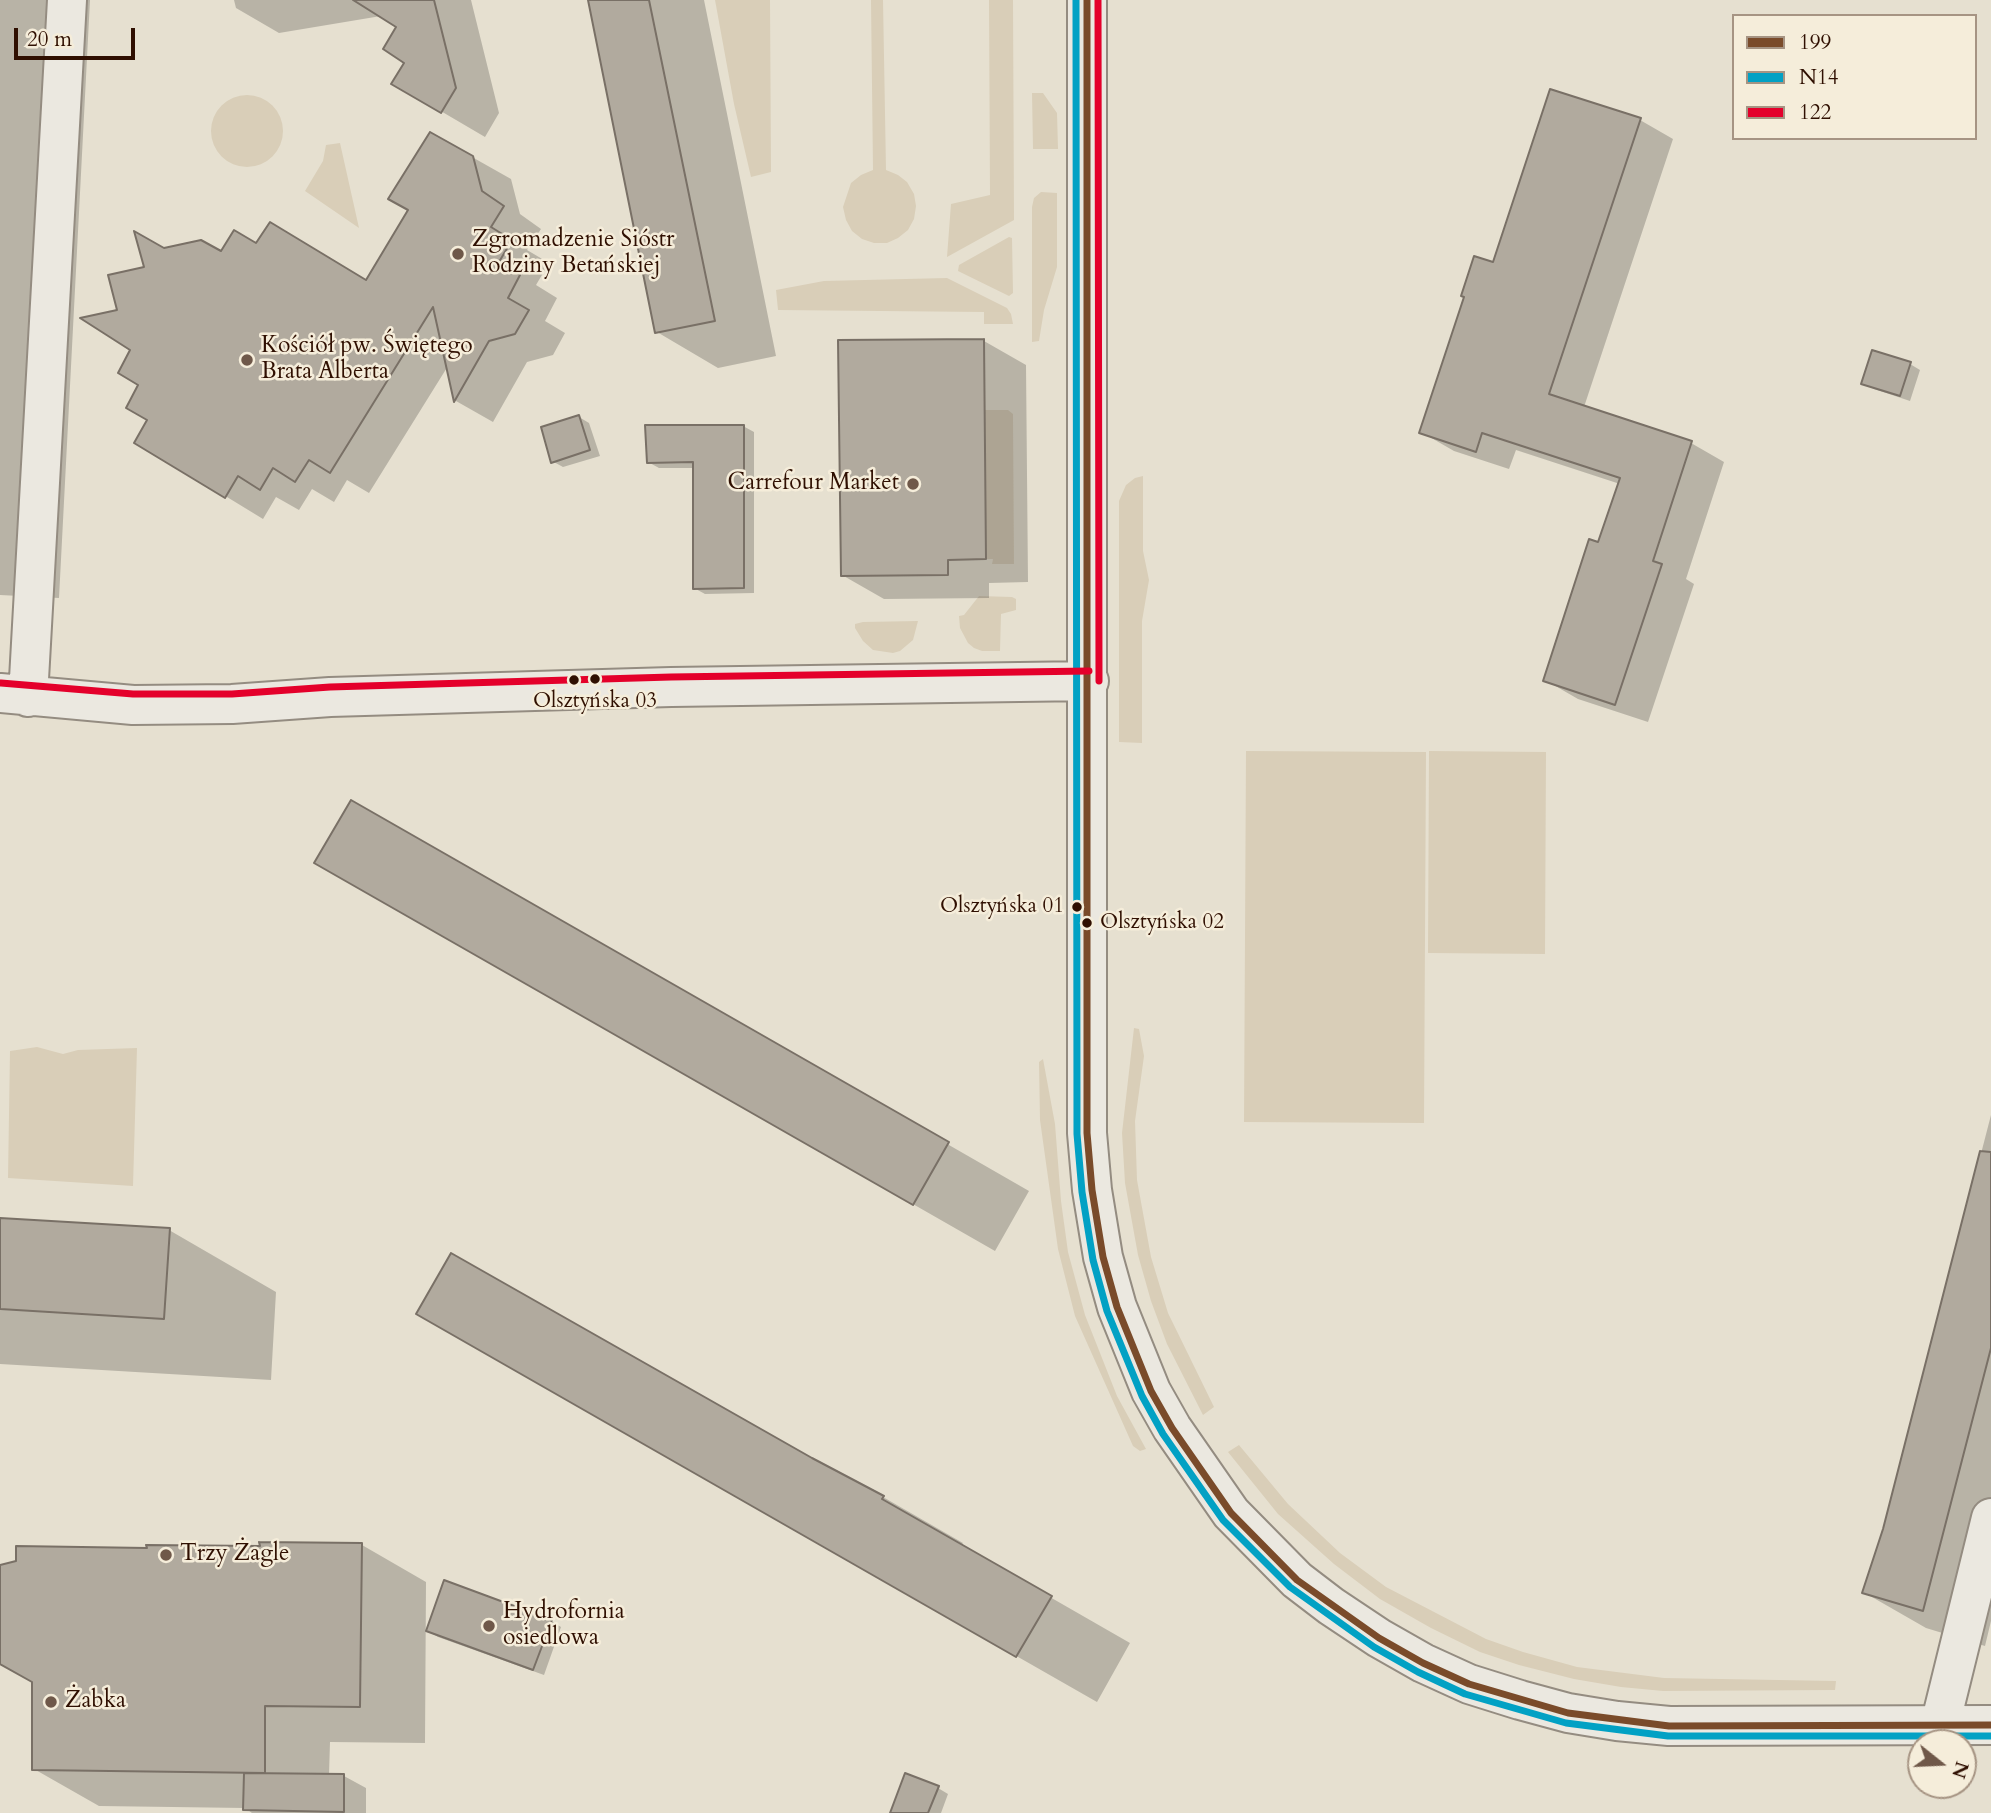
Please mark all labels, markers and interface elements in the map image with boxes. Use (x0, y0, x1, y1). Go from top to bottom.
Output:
scale bar (18, 14, 138, 58)
legend (1732, 14, 1977, 140)
text: 20 m (27, 25, 72, 54)
text: 199 (1799, 28, 1831, 57)
text: N14 (1799, 63, 1838, 92)
text: 122 (1799, 98, 1831, 127)
place label: Zgromadzenie Sióstr Rodziny Betańskiej (472, 227, 674, 281)
marker: Zgromadzenie Sióstr Rodziny Betańskiej (450, 246, 466, 262)
place label: Kościół pw. Świętego Brata Alberta (261, 333, 473, 387)
marker: Kościół pw. Świętego Brata Alberta (239, 352, 255, 368)
place label: Carrefour Market (728, 470, 899, 498)
marker: Carrefour Market (905, 476, 921, 492)
marker: Olsztyńska 03 (588, 672, 602, 686)
unlabelled marker (567, 673, 581, 687)
place label: Olsztyńska 03 (533, 689, 657, 715)
place label: Olsztyńska 01 (940, 894, 1064, 920)
marker: Olsztyńska 01 (1070, 900, 1084, 914)
place label: Olsztyńska 02 (1100, 910, 1224, 936)
marker: Olsztyńska 02 (1080, 916, 1094, 930)
place label: Trzy Żagle (180, 1541, 289, 1569)
marker: Trzy Żagle (158, 1547, 174, 1563)
place label: Hydrofornia osiedlowa (503, 1599, 625, 1653)
marker: Hydrofornia osiedlowa (481, 1618, 497, 1634)
place label: Żabka (65, 1688, 126, 1716)
marker: Żabka (43, 1694, 59, 1710)
north arrow (1907, 1729, 1977, 1799)
text: N (1945, 1758, 1975, 1782)

